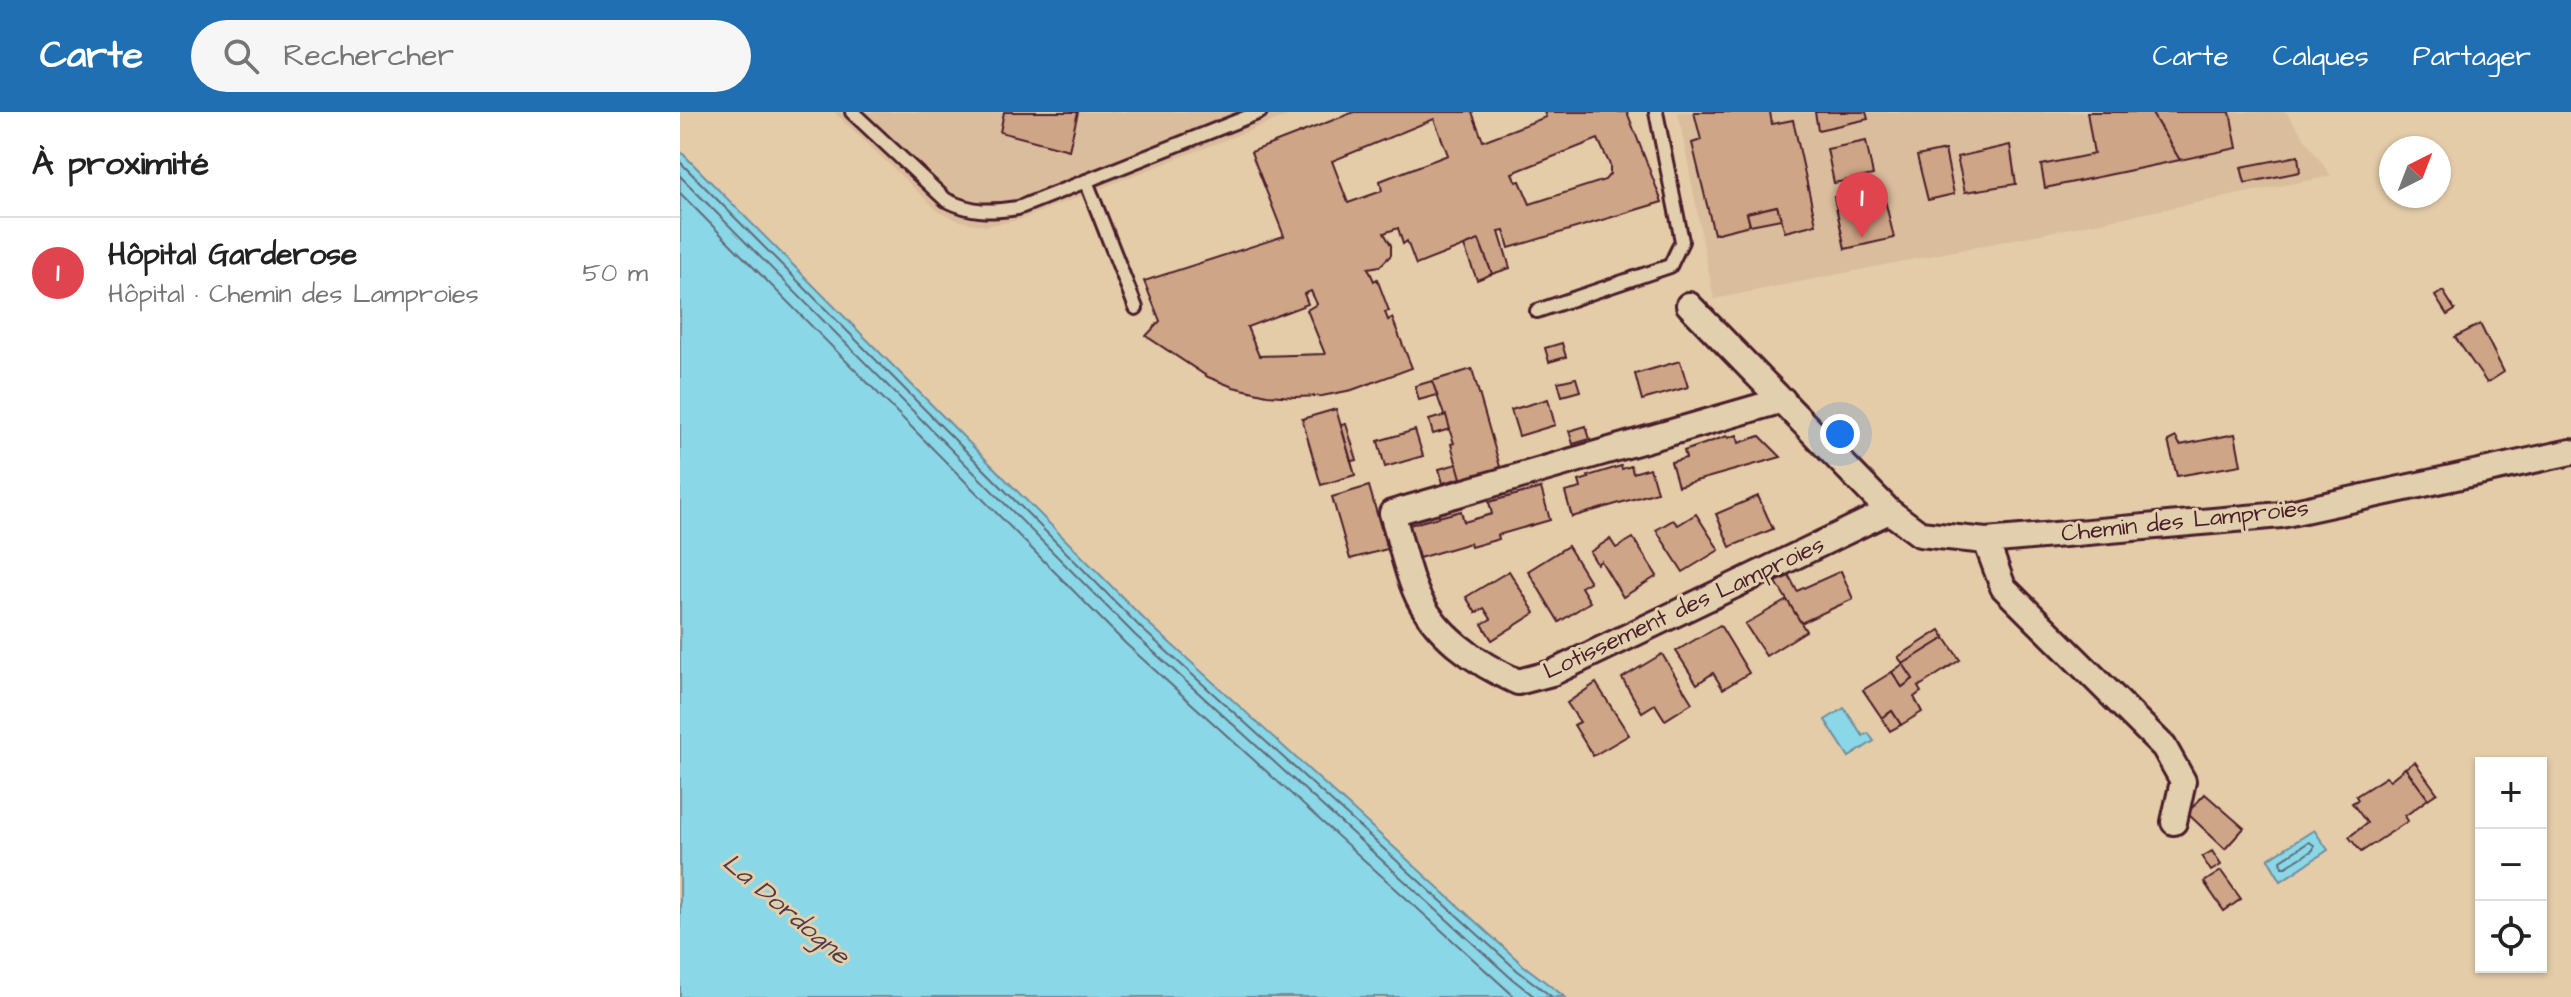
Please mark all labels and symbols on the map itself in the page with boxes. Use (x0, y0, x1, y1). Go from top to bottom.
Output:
north arrow (2379, 136, 2451, 208)
pin: 1 (1836, 172, 1888, 238)
your location (1820, 414, 1860, 454)
street label: Chemin des Lamproies (2059, 491, 2311, 551)
street label: Lotissement des Lamproies (1538, 528, 1830, 688)
water label: La Dordogne (714, 845, 859, 975)

